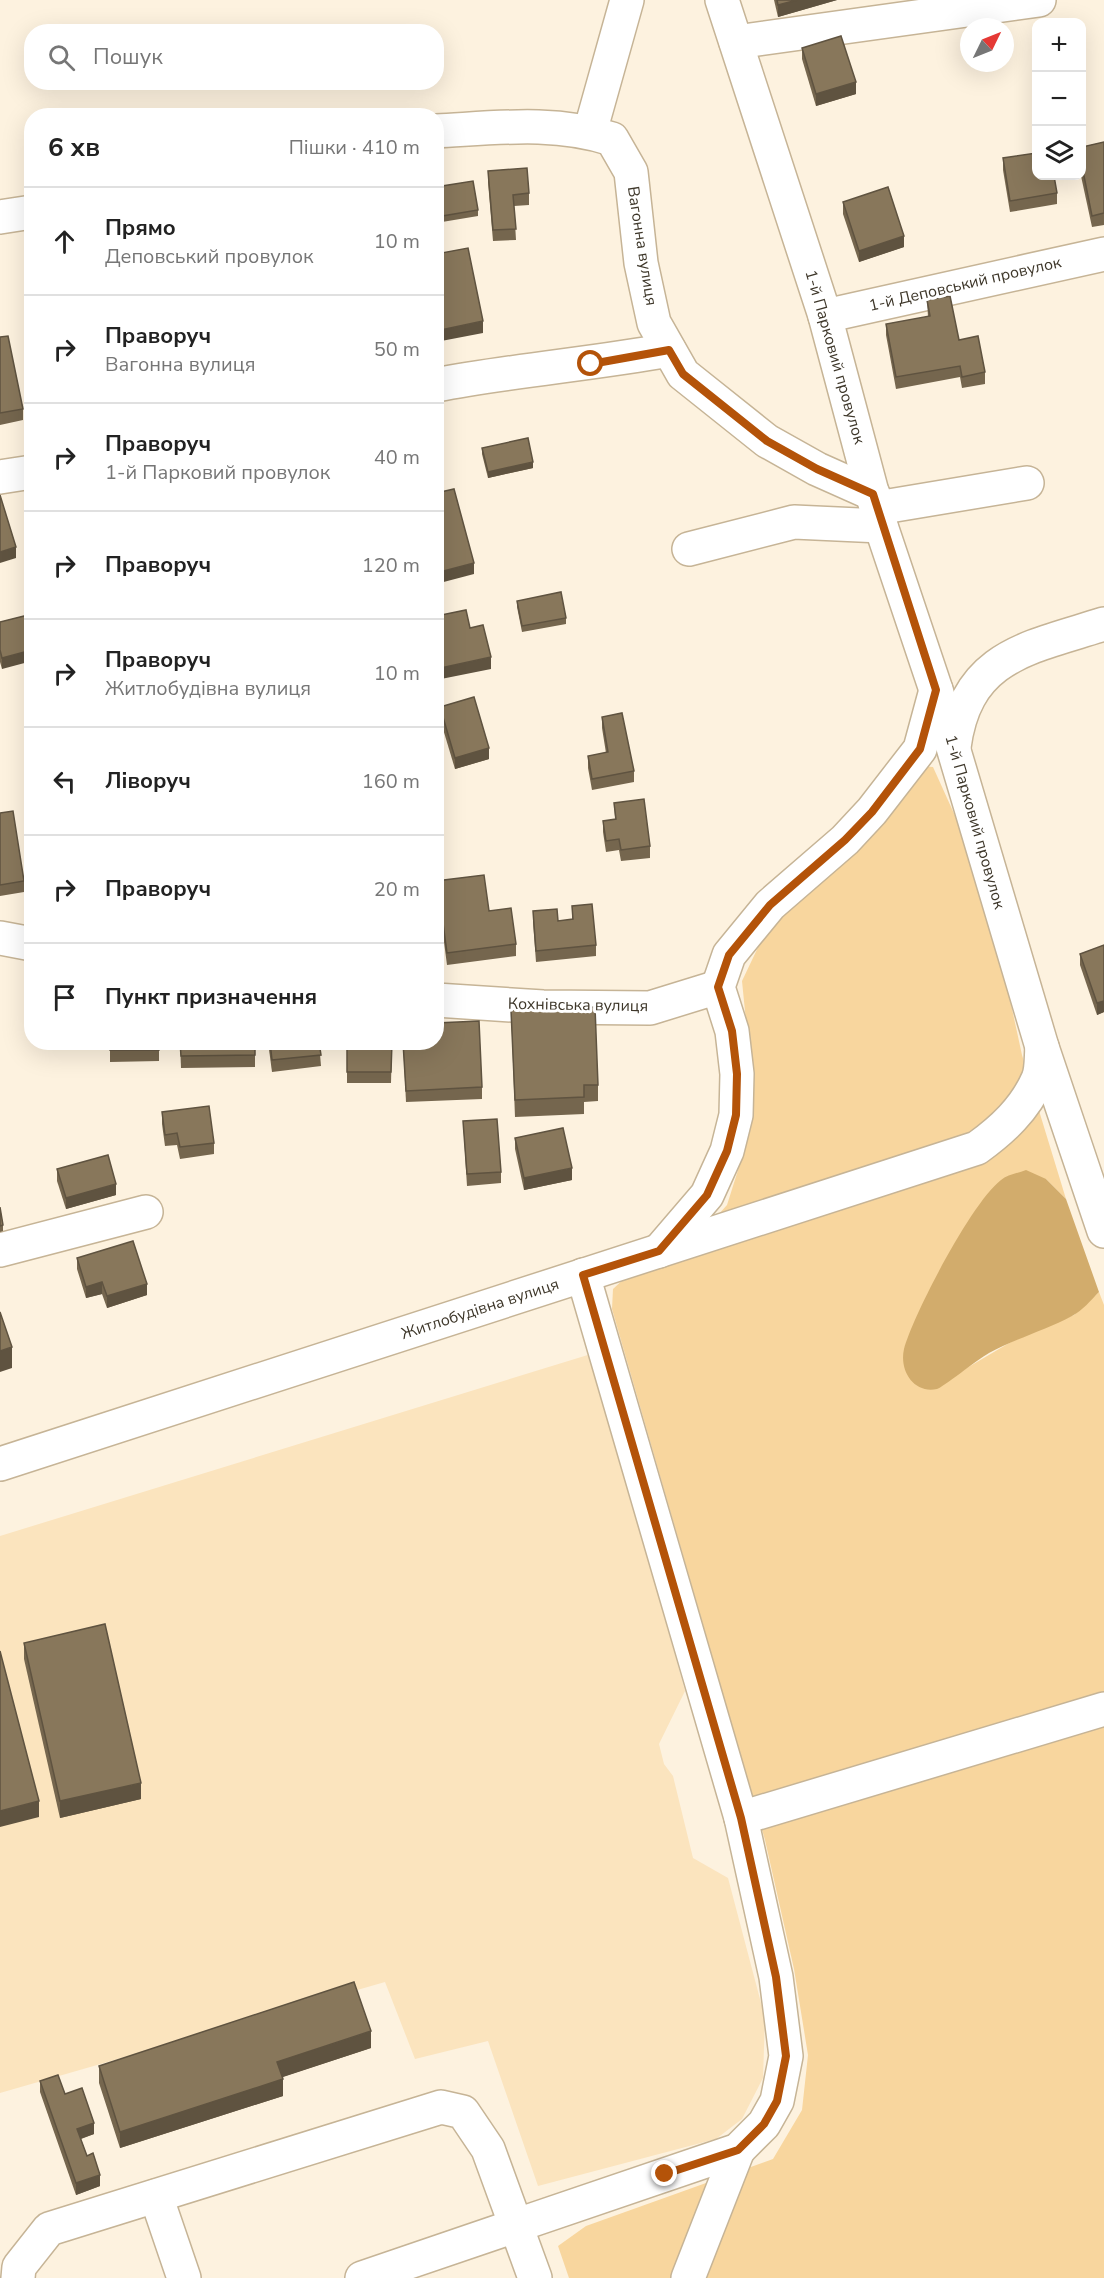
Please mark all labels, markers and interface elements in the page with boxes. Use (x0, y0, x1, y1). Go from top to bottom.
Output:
north arrow (960, 18, 1014, 72)
map controls (1032, 18, 1086, 180)
button: + (1032, 18, 1086, 72)
search box (24, 24, 444, 90)
icon: search (45, 41, 78, 74)
text: Пошук (93, 42, 163, 72)
button: − (1032, 72, 1086, 126)
button: layers (1032, 126, 1086, 180)
text: 6 хв (48, 130, 100, 165)
text: Пішки · 410 m (289, 134, 420, 161)
street label: Вагонна вулиця (622, 185, 662, 307)
text: Прямо (105, 213, 176, 243)
icon: ahead (48, 225, 81, 258)
text: 10 m (374, 228, 420, 255)
text: Деповський провулок (105, 243, 314, 270)
street label: 1-й Деповський провулок (867, 251, 1064, 317)
street label: 1-й Парковий провулок (800, 267, 871, 447)
text: Праворуч (105, 321, 211, 351)
icon: right (48, 333, 81, 366)
text: 50 m (374, 336, 420, 363)
route start (577, 350, 603, 376)
text: Вагонна вулиця (105, 351, 255, 378)
text: Праворуч (105, 429, 211, 459)
icon: right (48, 441, 81, 474)
text: 40 m (374, 444, 420, 471)
text: 1-й Парковий провулок (105, 459, 330, 486)
icon: right (48, 549, 81, 582)
text: Праворуч (105, 550, 211, 580)
text: 120 m (362, 552, 420, 579)
text: Праворуч (105, 645, 211, 675)
icon: right (48, 657, 81, 690)
text: 10 m (374, 660, 420, 687)
text: Житлобудівна вулиця (105, 675, 311, 702)
street label: 1-й Парковий провулок (940, 732, 1011, 912)
icon: left (48, 765, 81, 798)
text: Ліворуч (105, 766, 191, 796)
text: 160 m (362, 768, 420, 795)
icon: right (48, 873, 81, 906)
text: Праворуч (105, 874, 211, 904)
text: 20 m (374, 876, 420, 903)
icon: arrive (48, 981, 81, 1014)
text: Пункт призначення (105, 982, 317, 1012)
street label: Кохнівська вулиця (508, 993, 648, 1017)
street label: Житлобудівна вулиця (398, 1273, 562, 1345)
route end (651, 2160, 677, 2186)

